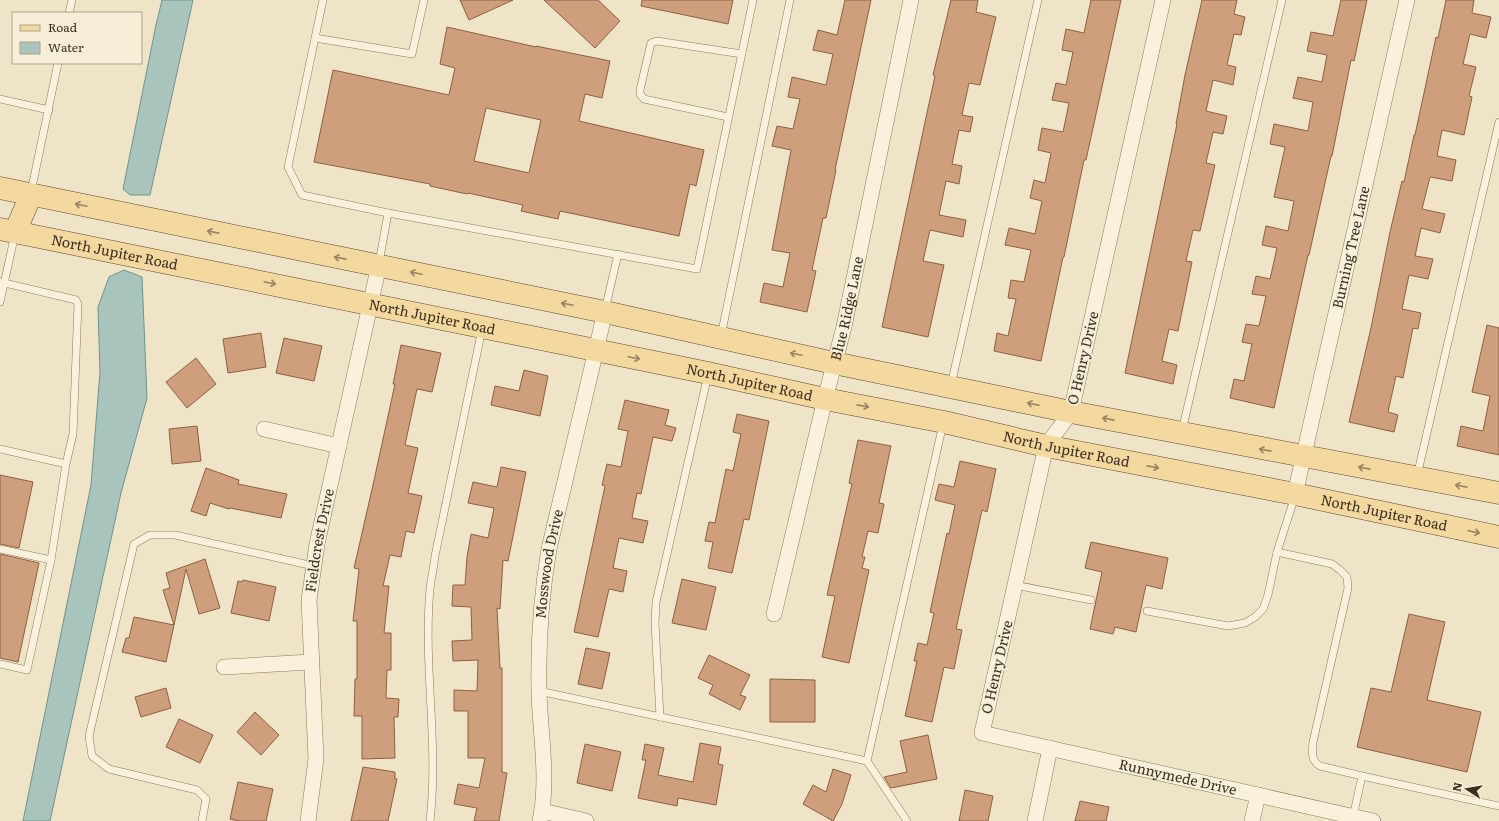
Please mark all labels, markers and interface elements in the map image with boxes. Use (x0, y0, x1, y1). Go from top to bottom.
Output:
legend (12, 12, 142, 64)
text: Road (48, 18, 78, 36)
text: Water (48, 38, 84, 56)
street label: Burning Tree Lane (1326, 184, 1374, 310)
one-way arrow (75, 200, 88, 208)
one-way arrow (207, 227, 220, 235)
street label: North Jupiter Road (50, 229, 180, 274)
one-way arrow (334, 253, 347, 261)
street label: Blue Ridge Lane (825, 254, 867, 363)
one-way arrow (410, 269, 423, 277)
one-way arrow (264, 280, 277, 288)
street label: North Jupiter Road (367, 293, 498, 339)
one-way arrow (561, 300, 574, 308)
street label: O Henry Drive (1062, 309, 1103, 407)
one-way arrow (790, 350, 803, 358)
one-way arrow (628, 354, 641, 362)
street label: North Jupiter Road (685, 358, 815, 405)
one-way arrow (1027, 399, 1040, 407)
one-way arrow (856, 403, 869, 411)
one-way arrow (1102, 415, 1115, 423)
street label: North Jupiter Road (1001, 425, 1132, 471)
one-way arrow (1259, 445, 1272, 453)
one-way arrow (1146, 463, 1159, 471)
one-way arrow (1358, 464, 1371, 472)
one-way arrow (1455, 482, 1468, 490)
street label: Fieldcrest Drive (299, 487, 338, 594)
street label: North Jupiter Road (1319, 489, 1450, 535)
street label: Mosswood Drive (530, 507, 567, 620)
one-way arrow (1468, 528, 1481, 536)
street label: O Henry Drive (976, 618, 1017, 716)
street label: Runnymede Drive (1117, 753, 1239, 799)
north arrow (1447, 769, 1487, 809)
text: N (1447, 781, 1465, 793)

